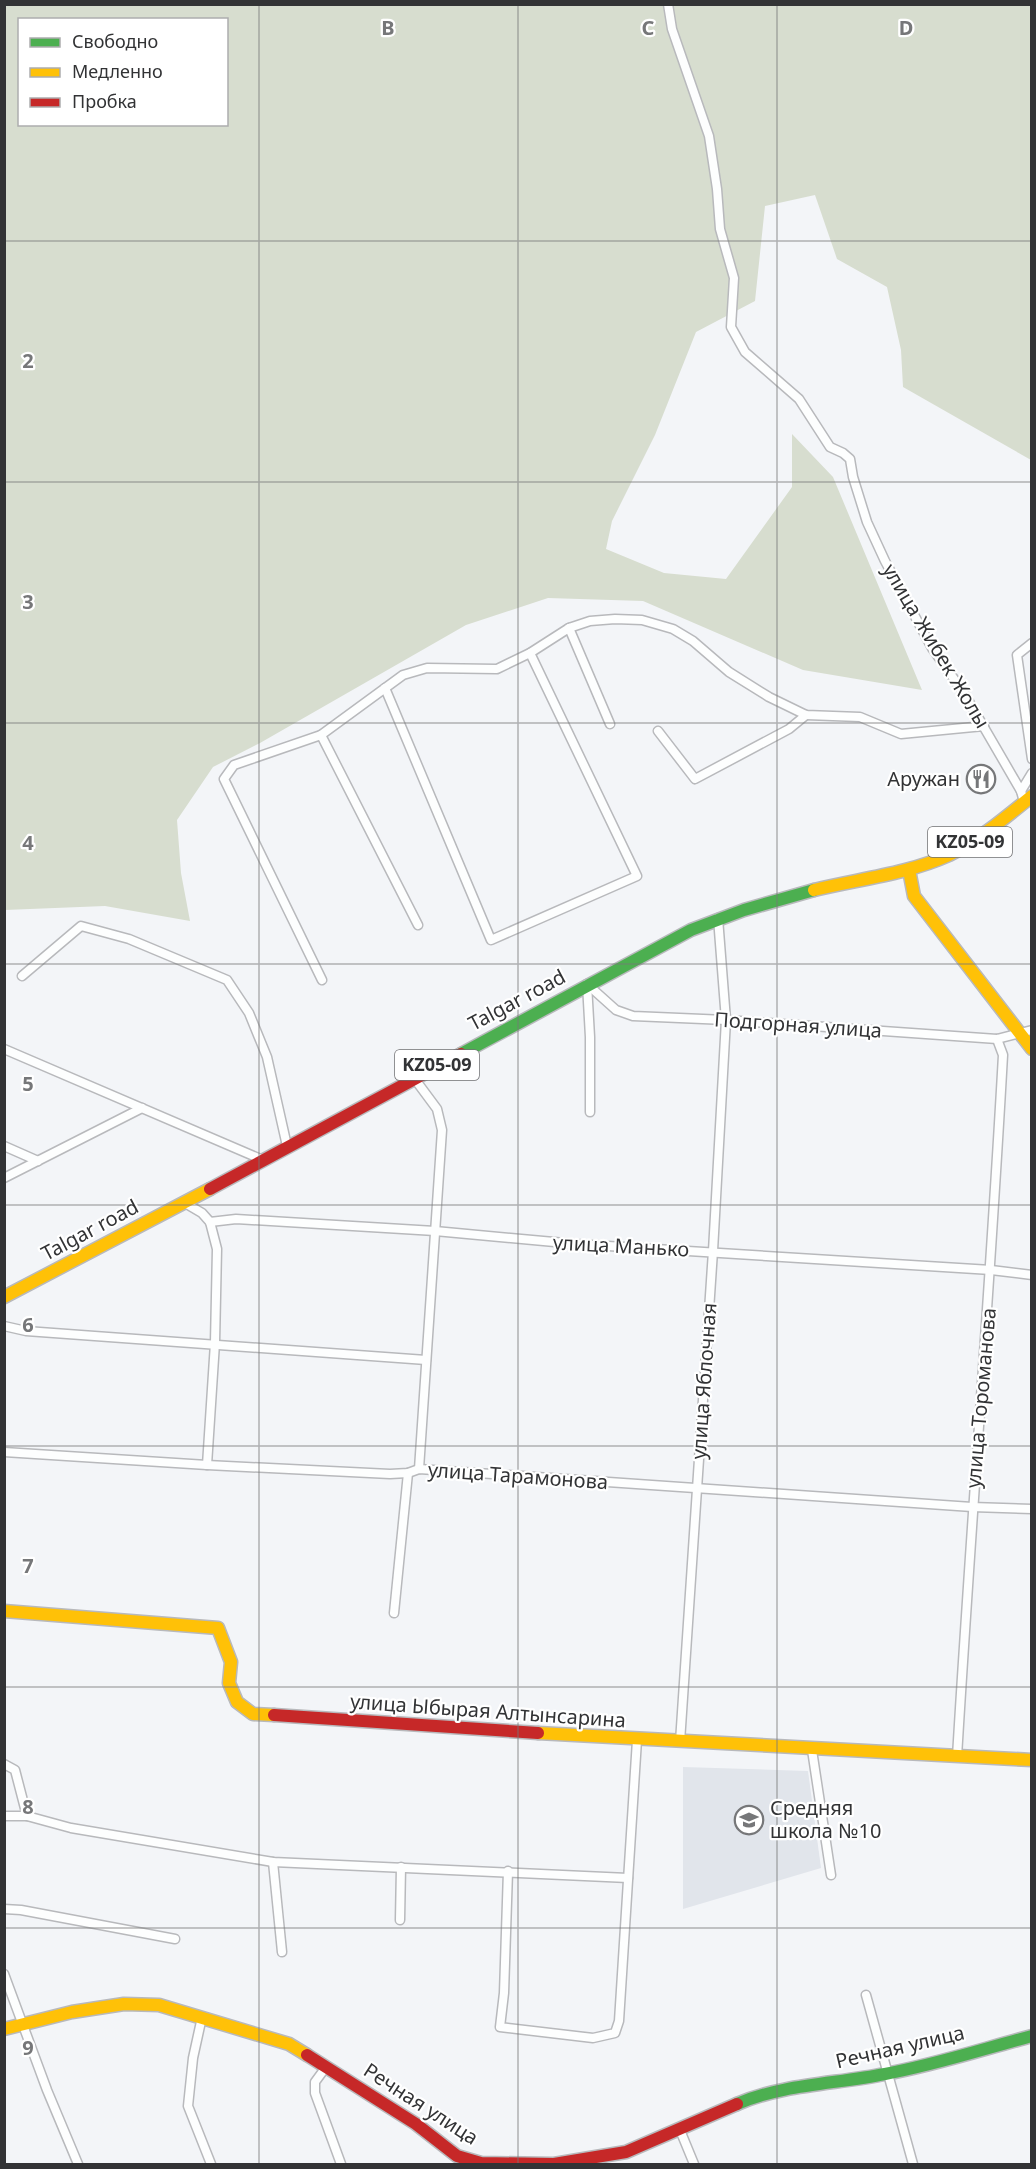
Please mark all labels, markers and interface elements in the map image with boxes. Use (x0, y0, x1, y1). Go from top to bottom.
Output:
text: B (381, 14, 395, 41)
text: C (642, 14, 655, 41)
text: D (899, 14, 913, 41)
legend (18, 18, 228, 126)
text: Свободно (72, 29, 158, 53)
text: Медленно (72, 59, 163, 83)
text: Пробка (72, 89, 137, 113)
text: 2 (22, 347, 34, 374)
street label: улица Жибек Жолы (877, 558, 996, 733)
text: 3 (22, 588, 34, 615)
restaurant icon: Аружан (965, 763, 997, 795)
place label: Аружан (887, 765, 960, 792)
road number: KZ05-09 (928, 827, 1012, 857)
text: 4 (22, 829, 34, 856)
street label: Talgar road (463, 963, 570, 1036)
street label: Подгорная улица (713, 1005, 883, 1044)
road number: KZ05-09 (395, 1050, 479, 1080)
text: 5 (22, 1070, 34, 1097)
street label: Talgar road (36, 1193, 143, 1266)
street label: улица Манько (552, 1228, 690, 1263)
street label: улица Яблочная (685, 1302, 722, 1460)
street label: улица Тороманова (959, 1307, 1002, 1489)
text: 6 (22, 1311, 34, 1338)
street label: улица Тарамонова (427, 1456, 609, 1495)
text: 7 (22, 1552, 34, 1579)
street label: улица Ыбырая Алтынсарина (349, 1687, 627, 1734)
text: 8 (22, 1793, 34, 1820)
place label: Средняя школа №10 (770, 1794, 881, 1844)
school or university icon: Средняя школа №10 (733, 1804, 765, 1836)
street label: Речная улица (833, 2019, 967, 2074)
text: 9 (22, 2034, 34, 2061)
street label: Речная улица (359, 2056, 484, 2151)

